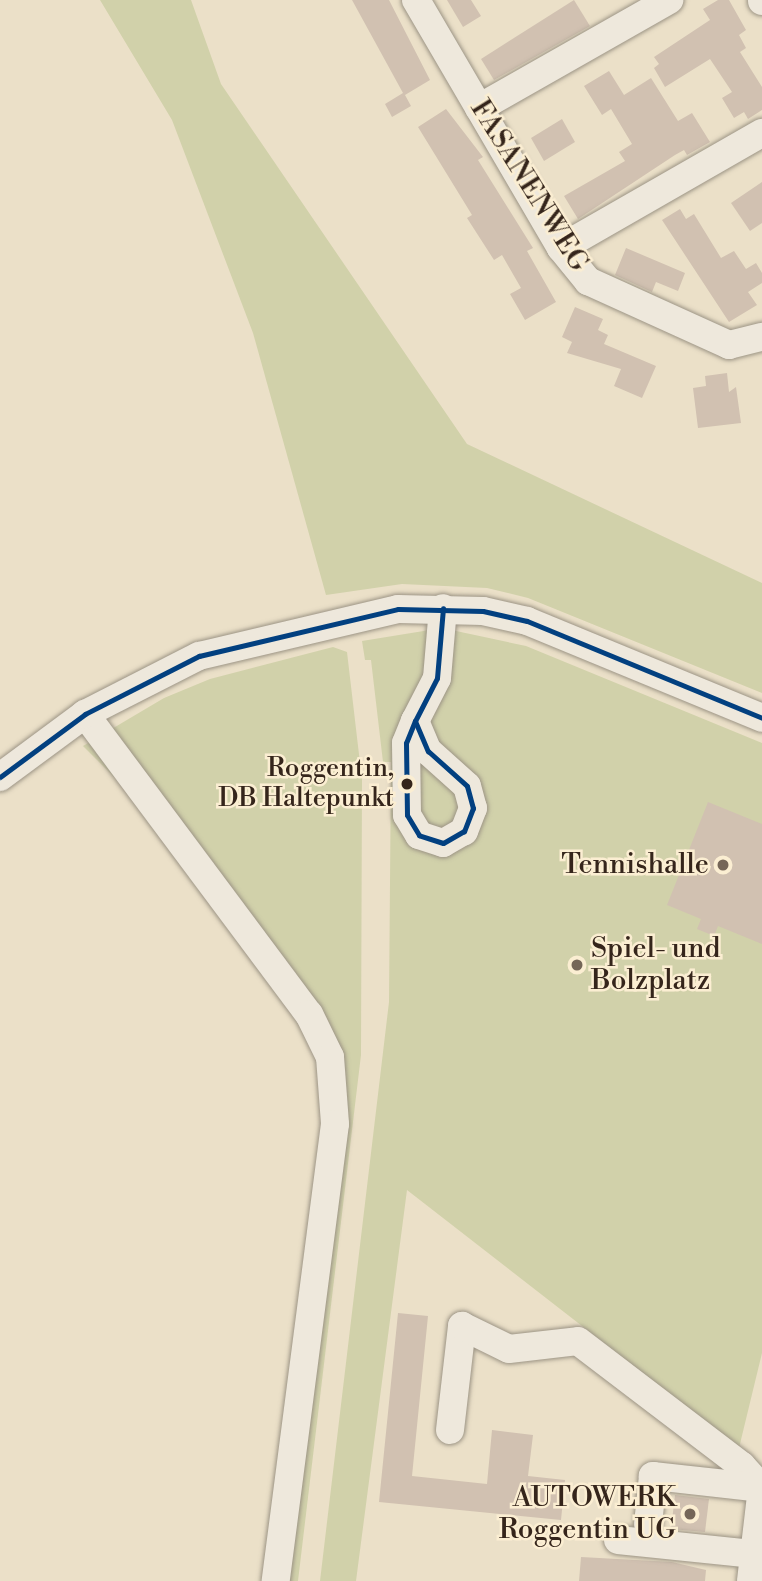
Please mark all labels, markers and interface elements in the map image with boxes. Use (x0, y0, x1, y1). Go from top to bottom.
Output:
street label: FASANENWEG (463, 94, 595, 278)
place label: Roggentin, DB Haltepunkt (218, 753, 394, 814)
marker: Roggentin, DB Haltepunkt (400, 777, 414, 791)
place label: Tennishalle (561, 848, 709, 882)
marker: Tennishalle (715, 857, 731, 873)
place label: Spiel- und Bolzplatz (591, 932, 720, 998)
marker: Spiel- und Bolzplatz (569, 957, 585, 973)
place label: AUTOWERK Roggentin UG (499, 1481, 676, 1547)
marker: AUTOWERK Roggentin UG (682, 1506, 698, 1522)

